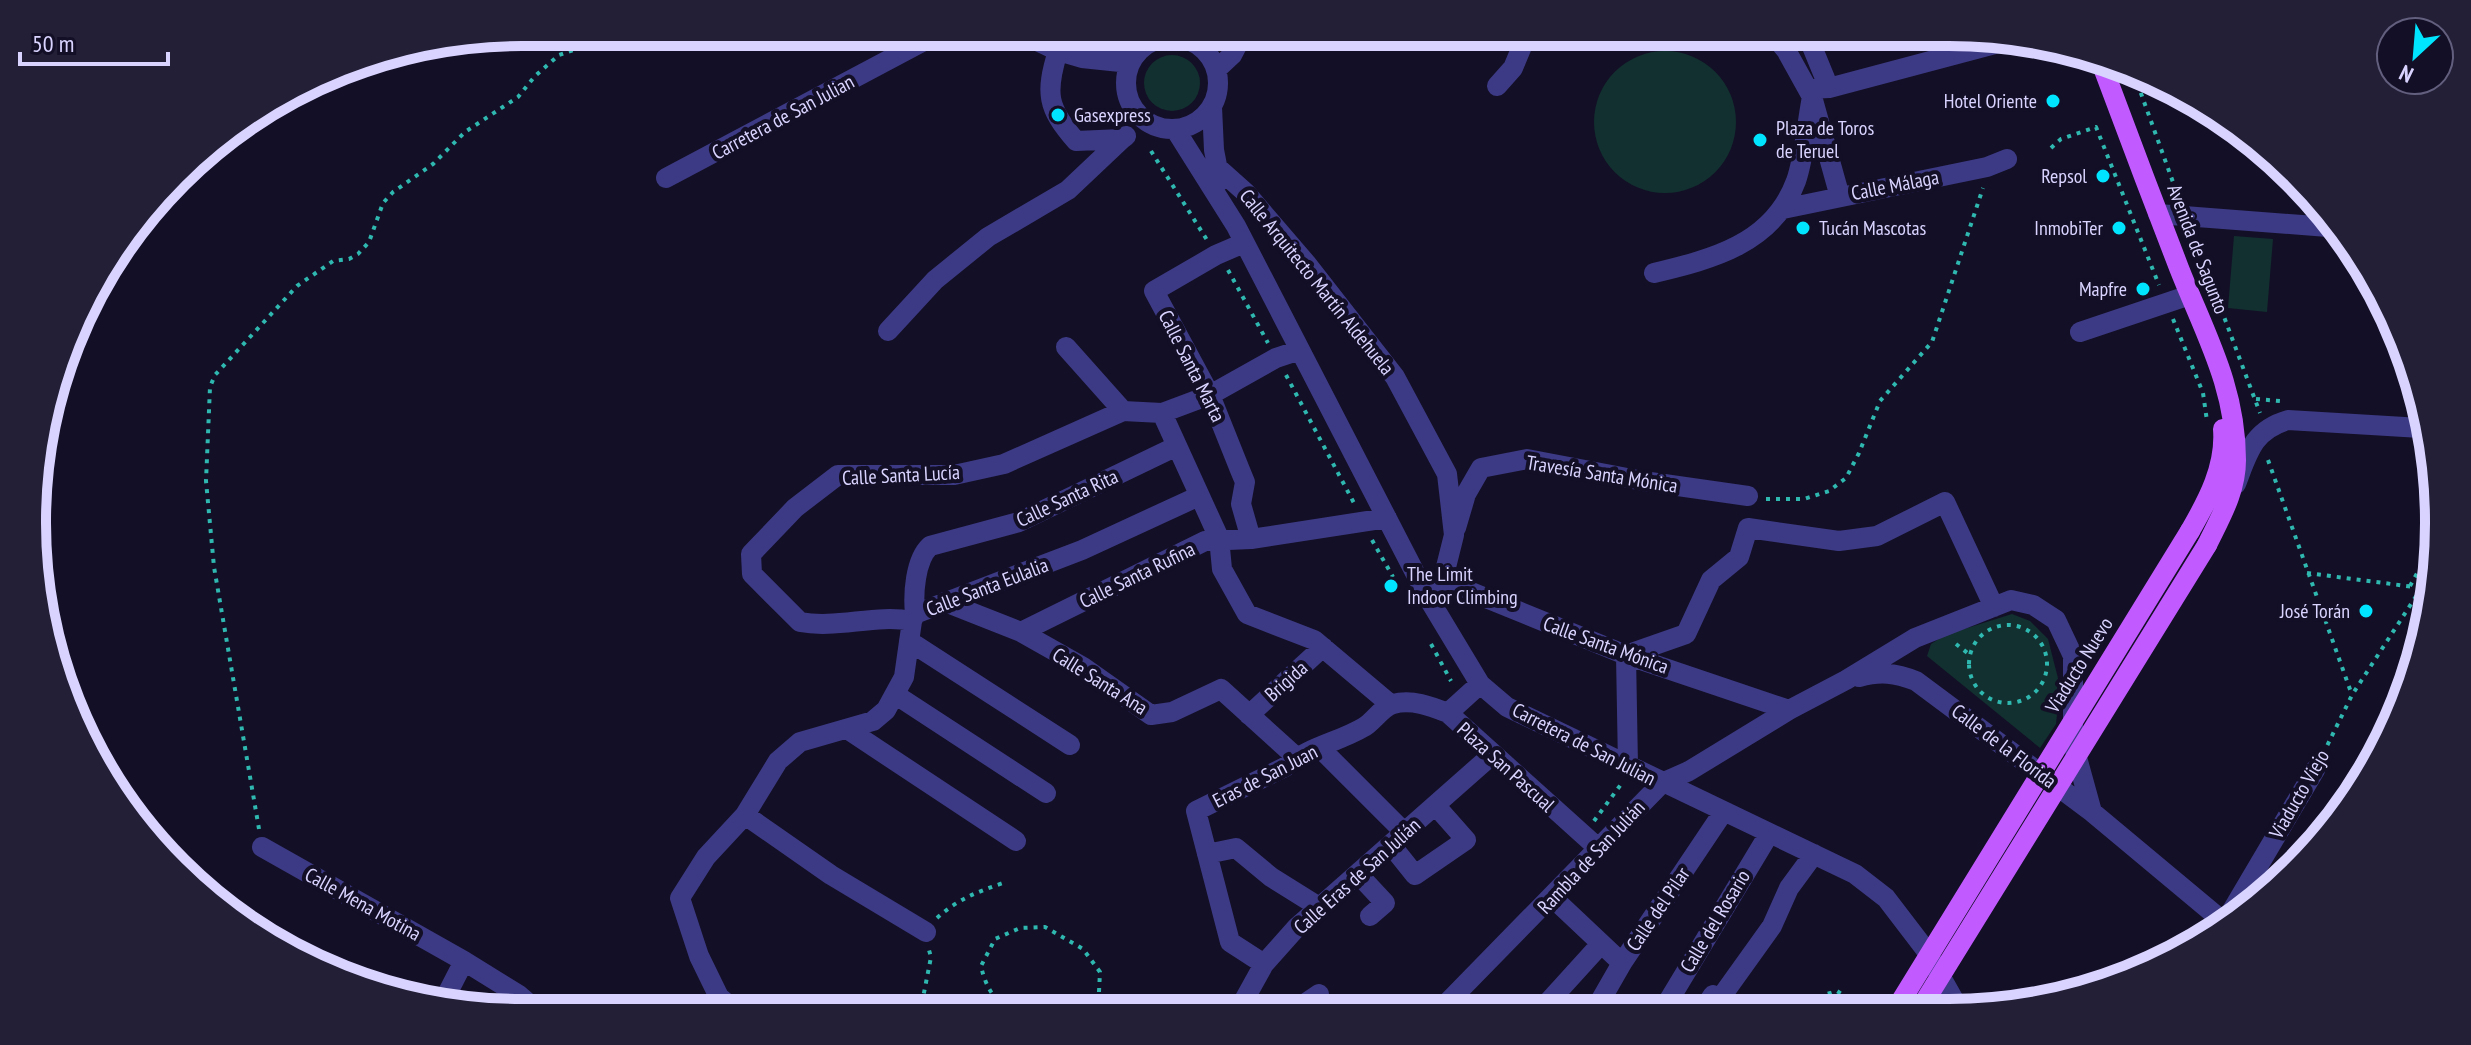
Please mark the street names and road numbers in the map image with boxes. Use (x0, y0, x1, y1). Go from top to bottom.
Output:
street label: Carretera de San Julian (707, 69, 859, 165)
street label: Calle Málaga (1849, 164, 1941, 206)
street label: Avenida de Sagunto (2161, 181, 2235, 317)
street label: Calle Arquitecto Martín Aldehuela (1234, 184, 1400, 380)
street label: Calle Santa Marta (1153, 306, 1231, 426)
street label: Travesía Santa Mónica (1525, 449, 1679, 499)
street label: Calle Santa Lucía (841, 459, 961, 491)
street label: Calle Santa Rita (1012, 463, 1122, 533)
street label: Calle Santa Rufina (1075, 536, 1199, 614)
street label: Calle Santa Eulalia (922, 552, 1052, 622)
street label: Calle Santa Mónica (1540, 610, 1672, 680)
street label: Viaducto Nuevo (2039, 612, 2119, 719)
street label: Calle Santa Ana (1048, 641, 1152, 721)
street label: Brigida (1259, 655, 1313, 707)
street label: Carretera de San Julian (1508, 697, 1660, 791)
street label: Calle de la Florida (1946, 698, 2062, 794)
street label: Plaza San Pascual (1452, 716, 1560, 818)
street label: Eras de San Juan (1208, 739, 1322, 813)
street label: Viaducto Viejo (2263, 745, 2335, 844)
street label: Rambla de San Julián (1532, 795, 1650, 919)
street label: Calle Eras de San Julián (1288, 812, 1426, 940)
street label: Calle Mena Motina (300, 861, 426, 947)
street label: Calle del Pilar (1620, 861, 1696, 956)
street label: Calle del Rosario (1674, 865, 1756, 977)

